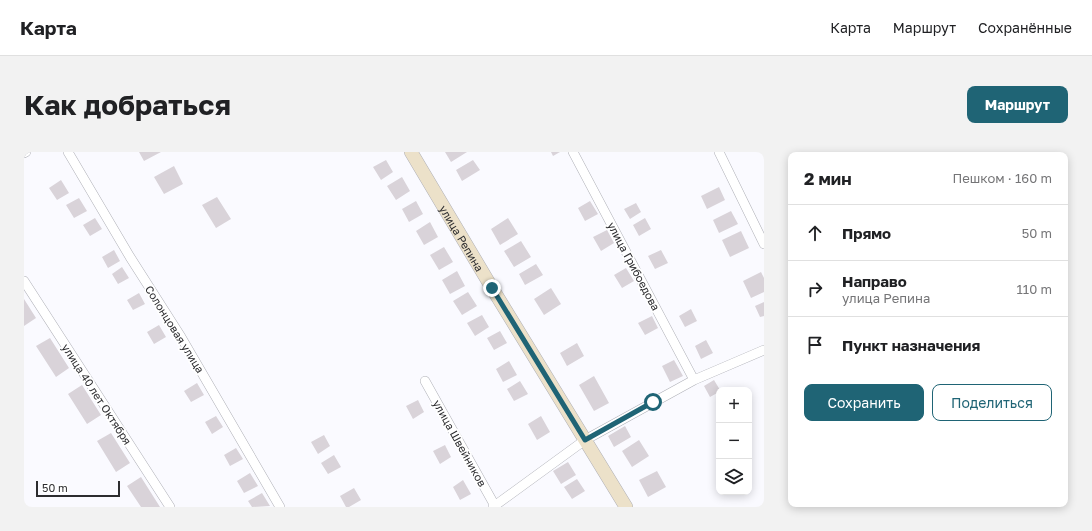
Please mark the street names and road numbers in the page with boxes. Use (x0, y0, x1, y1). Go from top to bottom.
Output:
street label: улица Репина (437, 202, 487, 273)
street label: улица Грибоедова (605, 219, 663, 313)
street label: Солонцовая улица (143, 283, 207, 375)
street label: улица 40 лет Октября (59, 341, 135, 447)
street label: улица Швейников (431, 397, 489, 489)

